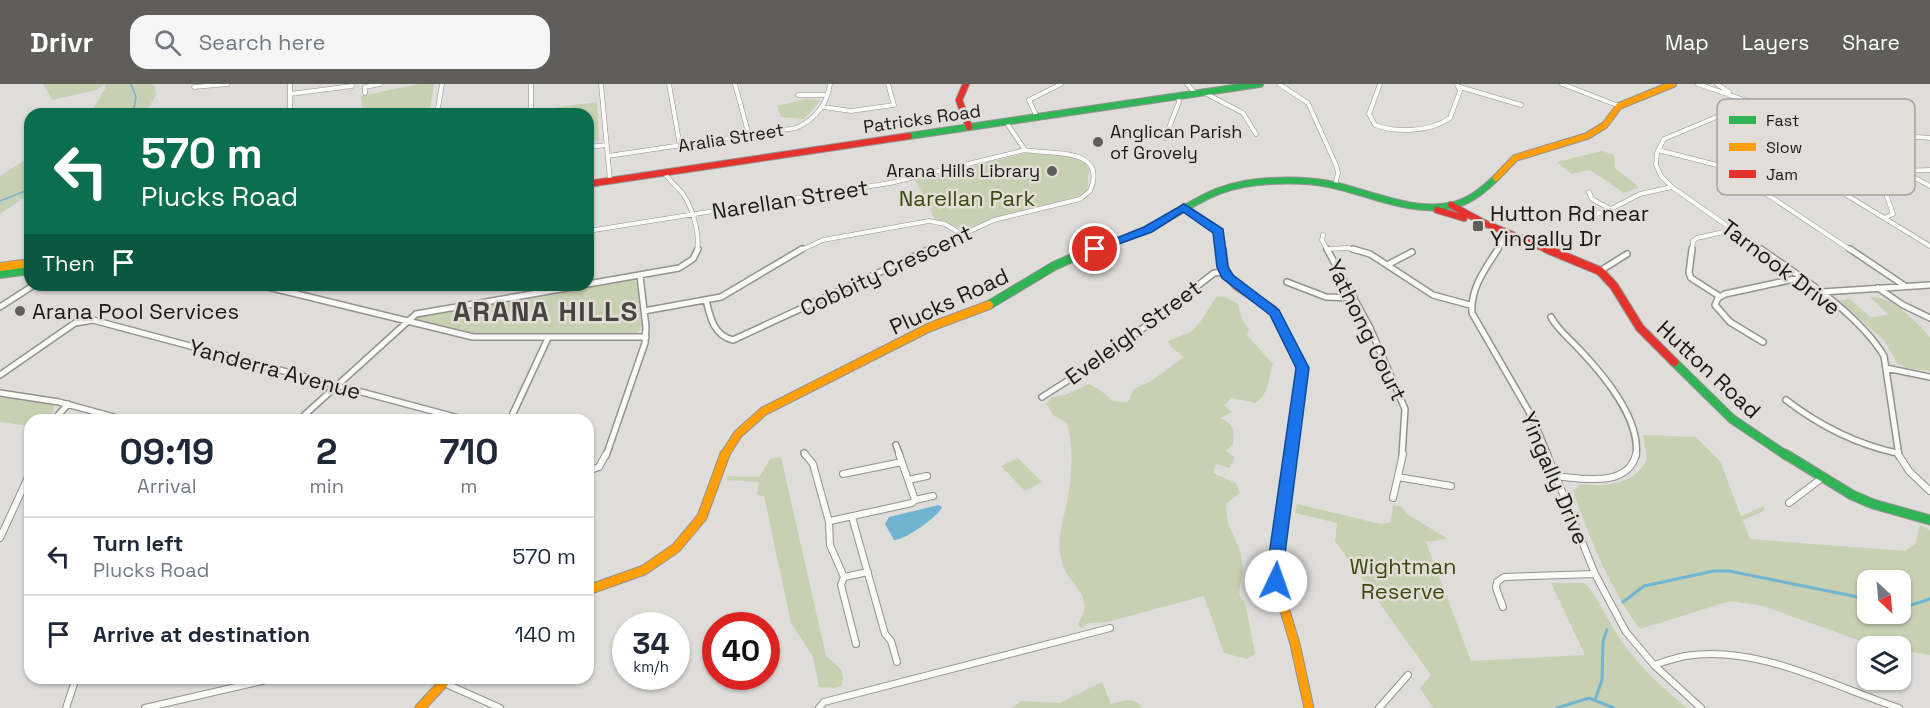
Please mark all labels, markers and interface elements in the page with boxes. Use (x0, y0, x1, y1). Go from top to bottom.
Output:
search box (130, 15, 550, 69)
text: Drivr (30, 24, 94, 60)
icon: search (151, 26, 184, 59)
text: Search here (199, 28, 325, 56)
text: Map (1665, 29, 1709, 56)
text: Layers (1742, 29, 1809, 56)
text: Share (1842, 29, 1900, 56)
street label: Patricks Road (862, 99, 982, 138)
legend (1717, 99, 1915, 195)
text: Fast (1766, 110, 1799, 131)
street label: Aralia Street (676, 118, 786, 157)
place label: Anglican Parish of Grovely (1110, 120, 1242, 164)
text: 570 m (141, 127, 263, 180)
icon: left (42, 132, 120, 210)
marker: Anglican Parish of Grovely (1091, 135, 1105, 149)
text: Slow (1766, 137, 1802, 158)
place label: Arana Hills Library (886, 159, 1040, 182)
marker: Arana Hills Library (1045, 164, 1059, 178)
text: Jam (1766, 164, 1798, 185)
street label: Narellan Street (710, 173, 870, 225)
text: Plucks Road (141, 179, 298, 214)
park label: Narellan Park (899, 184, 1035, 212)
place label: Hutton Rd near Yingally Dr (1490, 199, 1649, 252)
street label: Tarnook Drive (1716, 213, 1846, 321)
street label: Cobbity Crescent (795, 218, 977, 322)
marker: Hutton Rd near Yingally Dr (1471, 219, 1485, 233)
pin (1069, 223, 1120, 274)
icon: arrive (1078, 232, 1111, 265)
icon: arrive (107, 246, 140, 279)
text: Then (42, 249, 95, 277)
street label: Yathong Court (1321, 255, 1413, 405)
street label: Plucks Road (885, 261, 1013, 341)
street label: Eveleigh Street (1060, 273, 1206, 391)
district label: ARANA HILLS (453, 293, 639, 329)
place label: Arana Pool Services (32, 297, 239, 325)
marker: Arana Pool Services (13, 304, 27, 318)
street label: Hutton Road (1651, 314, 1767, 424)
street label: Yanderra Avenue (186, 333, 364, 405)
street label: Yingally Drive (1514, 407, 1596, 549)
text: 09:19 (119, 429, 214, 475)
text: 2 (316, 429, 337, 475)
text: 710 (439, 429, 499, 475)
text: Arrival (137, 473, 197, 499)
text: min (310, 473, 344, 499)
text: m (460, 473, 478, 499)
text: Turn left (93, 529, 183, 557)
icon: left (42, 540, 75, 573)
text: 570 m (512, 542, 576, 570)
position arrow (1244, 549, 1308, 613)
park label: Wightman Reserve (1349, 552, 1457, 605)
text: Plucks Road (93, 557, 209, 583)
north arrow (1857, 570, 1911, 624)
map controls (1857, 570, 1911, 690)
speed limit sign: 40 (702, 612, 780, 690)
icon: arrive (42, 618, 75, 651)
text: Arrive at destination (93, 620, 310, 648)
text: 140 m (514, 620, 576, 648)
text: 34 (632, 624, 670, 663)
button: layers (1857, 636, 1911, 690)
text: km/h (633, 657, 669, 676)

